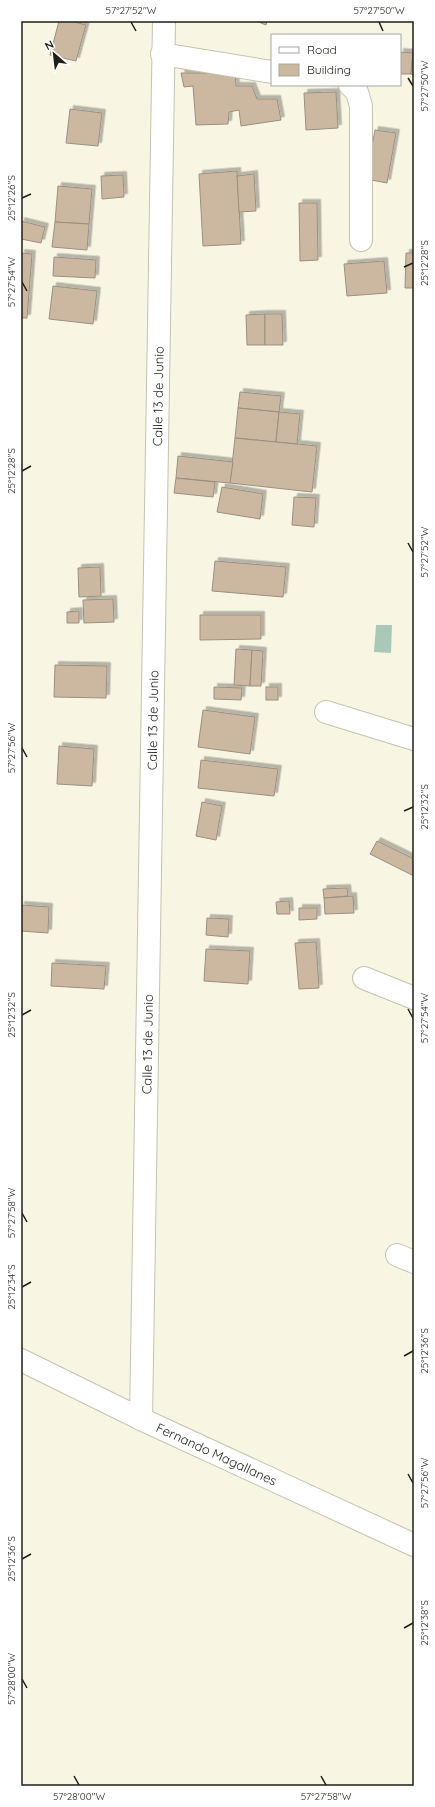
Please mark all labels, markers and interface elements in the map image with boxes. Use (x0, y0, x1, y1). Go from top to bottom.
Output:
text: 57°27'52"W (106, 4, 157, 17)
text: 57°27'50"W (353, 4, 405, 17)
north arrow (34, 34, 74, 74)
legend (271, 34, 401, 86)
text: N (42, 37, 56, 53)
text: Road (307, 42, 337, 57)
text: 57°27'50"W (418, 60, 431, 112)
text: Building (307, 62, 351, 77)
text: 25°12'26"S (5, 175, 18, 221)
text: 25°12'28"S (418, 240, 431, 286)
text: 57°27'54"W (5, 256, 18, 307)
street label: Calle 13 de Junio (149, 346, 167, 446)
text: 25°12'28"S (5, 448, 18, 494)
text: 57°27'52"W (418, 526, 431, 577)
street label: Calle 13 de Junio (144, 670, 161, 770)
text: 57°27'56"W (5, 722, 18, 773)
text: 25°12'32"S (418, 784, 431, 830)
text: 25°12'32"S (5, 992, 18, 1038)
text: 57°27'54"W (418, 992, 431, 1043)
street label: Calle 13 de Junio (138, 994, 156, 1094)
text: 57°27'58"W (5, 1187, 18, 1238)
text: 25°12'34"S (5, 1264, 18, 1310)
text: 25°12'36"S (418, 1328, 431, 1374)
street label: Fernando Magallanes (154, 1419, 280, 1489)
text: 57°27'56"W (418, 1457, 431, 1508)
text: 25°12'36"S (5, 1536, 18, 1582)
text: 25°12'38"S (418, 1600, 431, 1646)
text: 57°28'00"W (5, 1653, 18, 1705)
text: 57°28'00"W (53, 1790, 105, 1803)
text: 57°27'58"W (301, 1790, 352, 1803)

